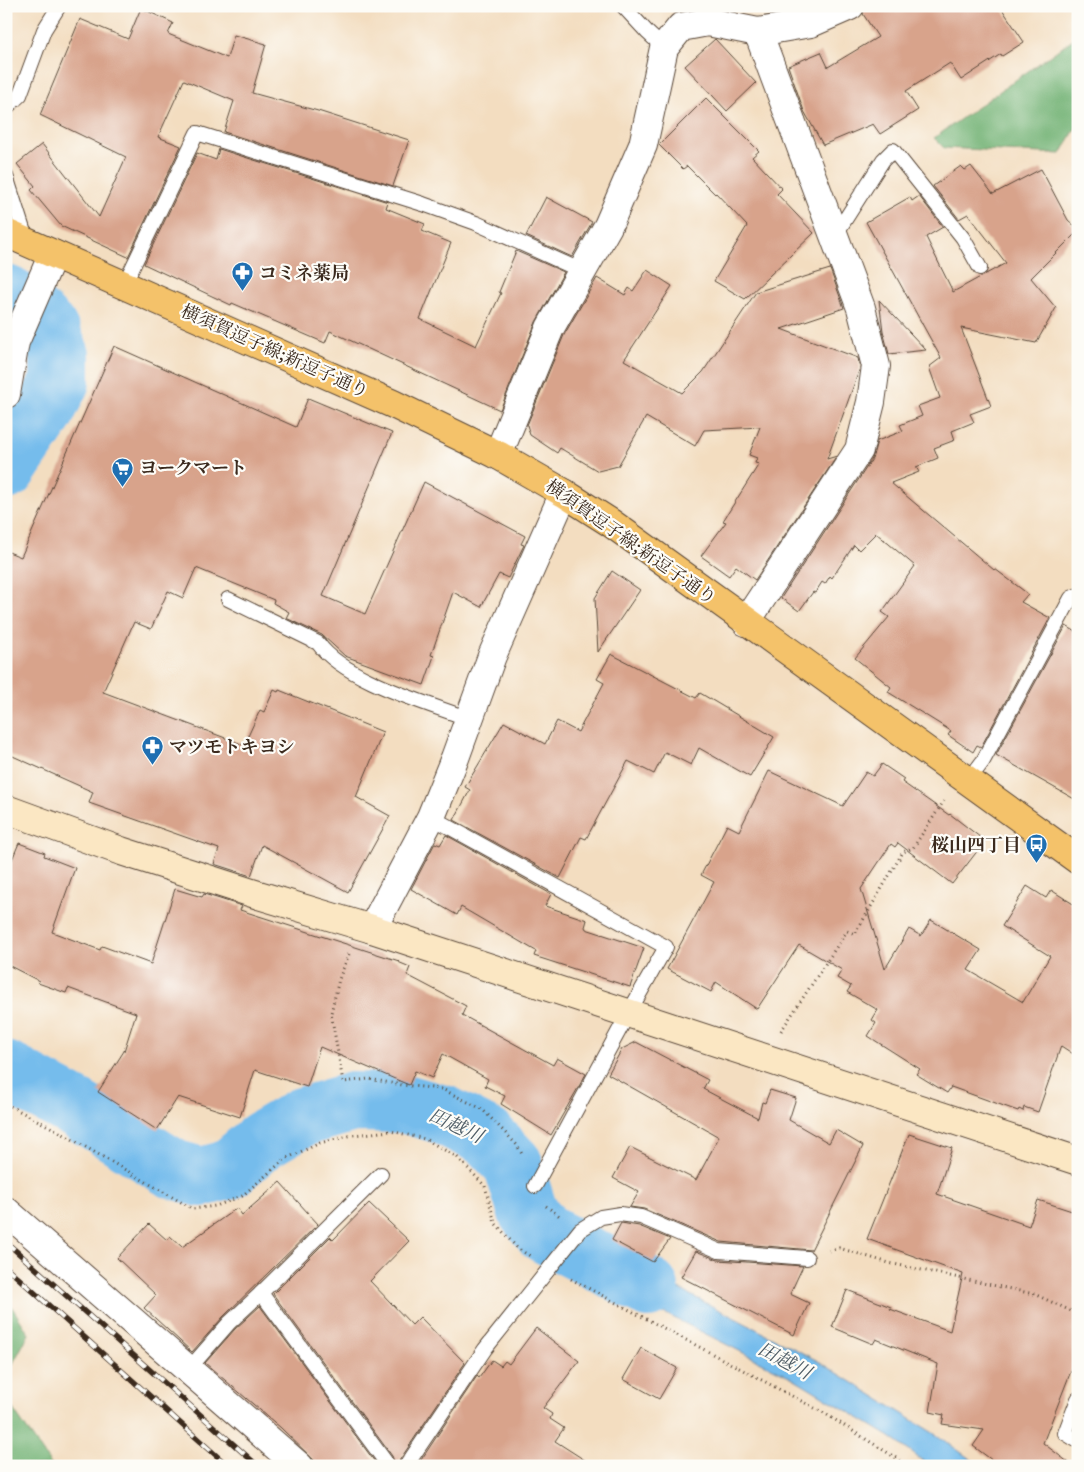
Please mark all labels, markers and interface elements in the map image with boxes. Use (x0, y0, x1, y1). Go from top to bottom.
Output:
pharmacy icon: コミネ薬局 (231, 261, 255, 292)
place label: コミネ薬局 (259, 262, 349, 284)
street label: 横須賀逗子線;新逗子通り (178, 300, 372, 402)
supermarket icon: ヨークマート (111, 456, 135, 487)
place label: ヨークマート (139, 457, 247, 479)
street label: 横須賀逗子線;新逗子通り (542, 475, 720, 609)
pharmacy icon: マツモトキヨシ (141, 735, 165, 766)
place label: マツモトキヨシ (169, 736, 294, 758)
bus stop icon: 桜山四丁目 (1025, 833, 1049, 864)
place label: 桜山四丁目 (931, 834, 1021, 856)
water label: 田越川 (425, 1103, 488, 1149)
water label: 田越川 (754, 1337, 817, 1385)

